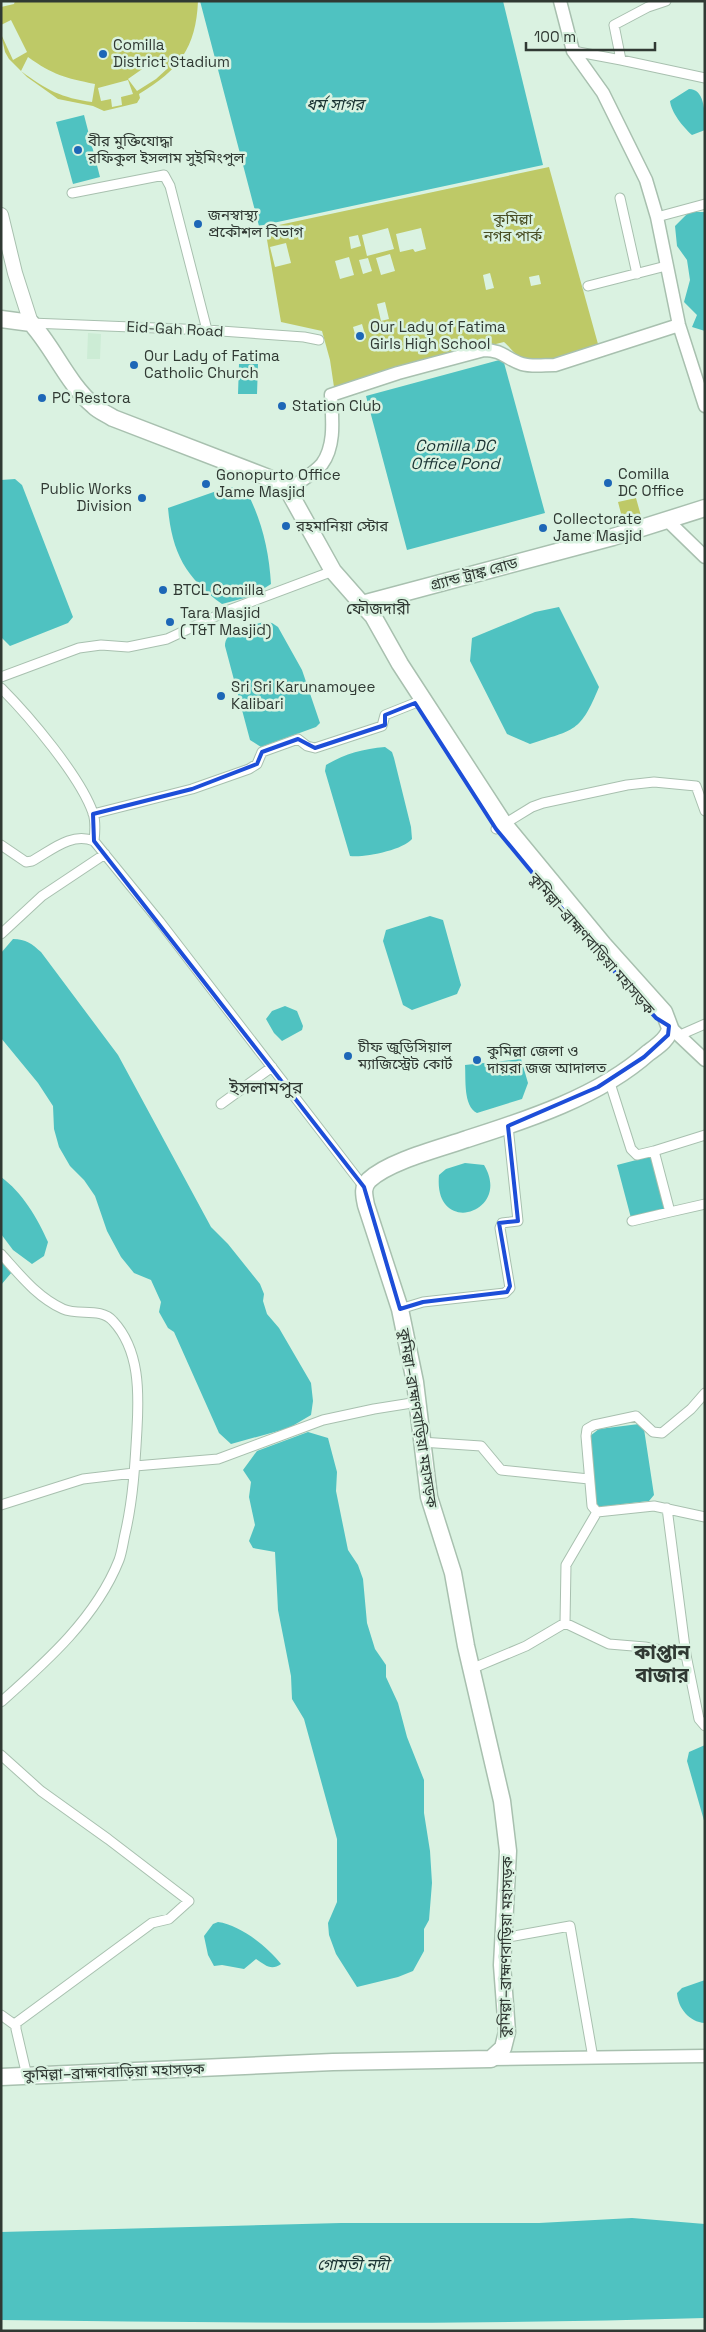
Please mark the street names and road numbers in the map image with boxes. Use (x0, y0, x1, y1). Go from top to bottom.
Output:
street label: Eid-Gah Road (126, 316, 224, 341)
street label: গ্র্যান্ড ট্রাঙ্ক রোড (428, 553, 520, 594)
street label: কুমিল্লা–ব্রাহ্মণবাড়িয়া মহাসড়ক (525, 868, 660, 1019)
street label: কুমিল্লা–ব্রাহ্মণবাড়িয়া মহাসড়ক (395, 1326, 442, 1510)
street label: কুমিল্লা–ব্রাহ্মণবাড়িয়া মহাসড়ক (494, 1855, 517, 2039)
street label: কুমিল্লা–ব্রাহ্মণবাড়িয়া মহাসড়ক (22, 2059, 206, 2084)

